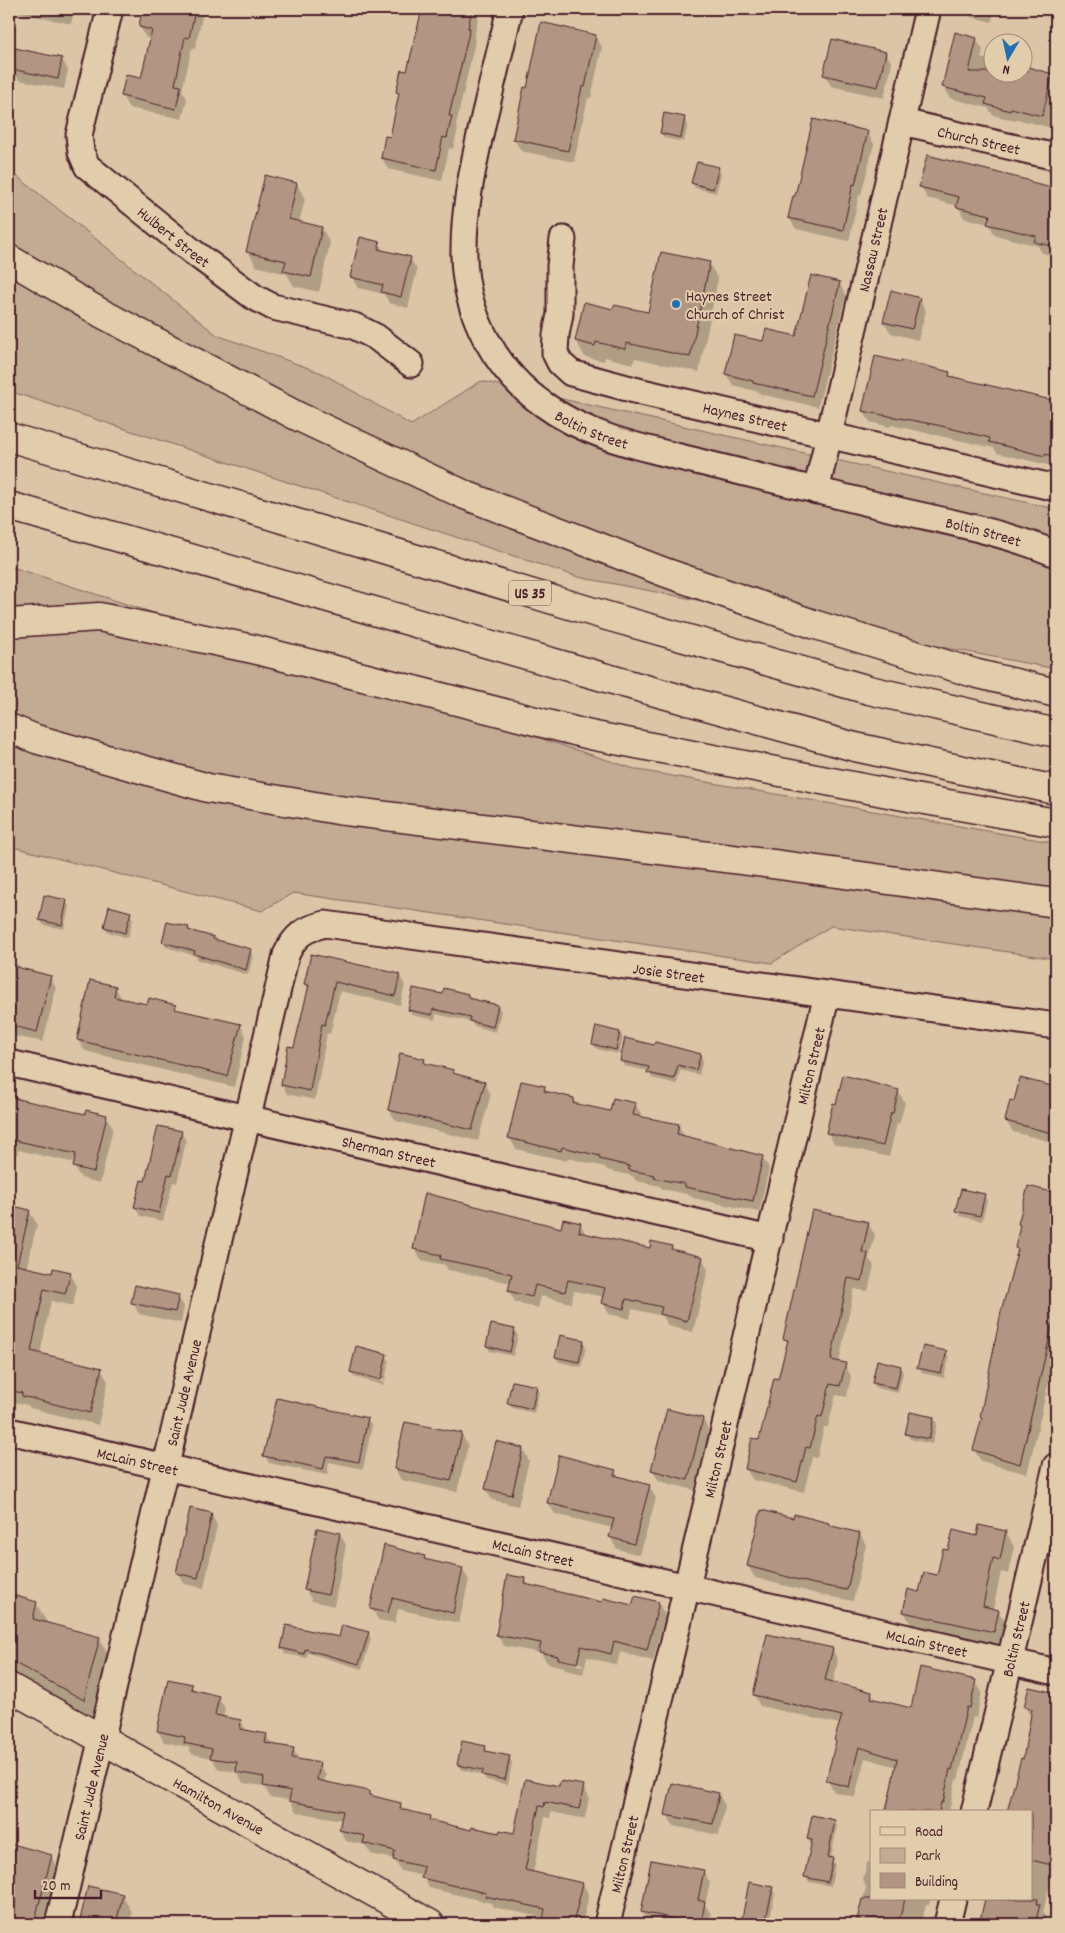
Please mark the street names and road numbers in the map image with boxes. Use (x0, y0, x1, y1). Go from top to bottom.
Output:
street label: Church Street (935, 121, 1022, 163)
street label: Hulbert Street (131, 202, 214, 275)
street label: Nassau Street (854, 205, 896, 294)
street label: Haynes Street (700, 397, 789, 439)
street label: Boltin Street (550, 406, 630, 457)
street label: Boltin Street (943, 512, 1024, 554)
road number: US 35 (509, 580, 551, 606)
street label: Josie Street (631, 958, 706, 991)
street label: Milton Street (792, 1025, 833, 1107)
street label: Sherman Street (339, 1131, 438, 1175)
street label: Saint Jude Avenue (162, 1337, 209, 1449)
street label: Milton Street (699, 1418, 740, 1501)
street label: McLain Street (94, 1443, 180, 1484)
street label: McLain Street (490, 1534, 576, 1575)
street label: Boltin Street (997, 1599, 1038, 1680)
street label: McLain Street (884, 1624, 969, 1665)
street label: Saint Jude Avenue (69, 1731, 116, 1843)
street label: Hamilton Avenue (168, 1773, 268, 1842)
street label: Milton Street (606, 1813, 646, 1896)

